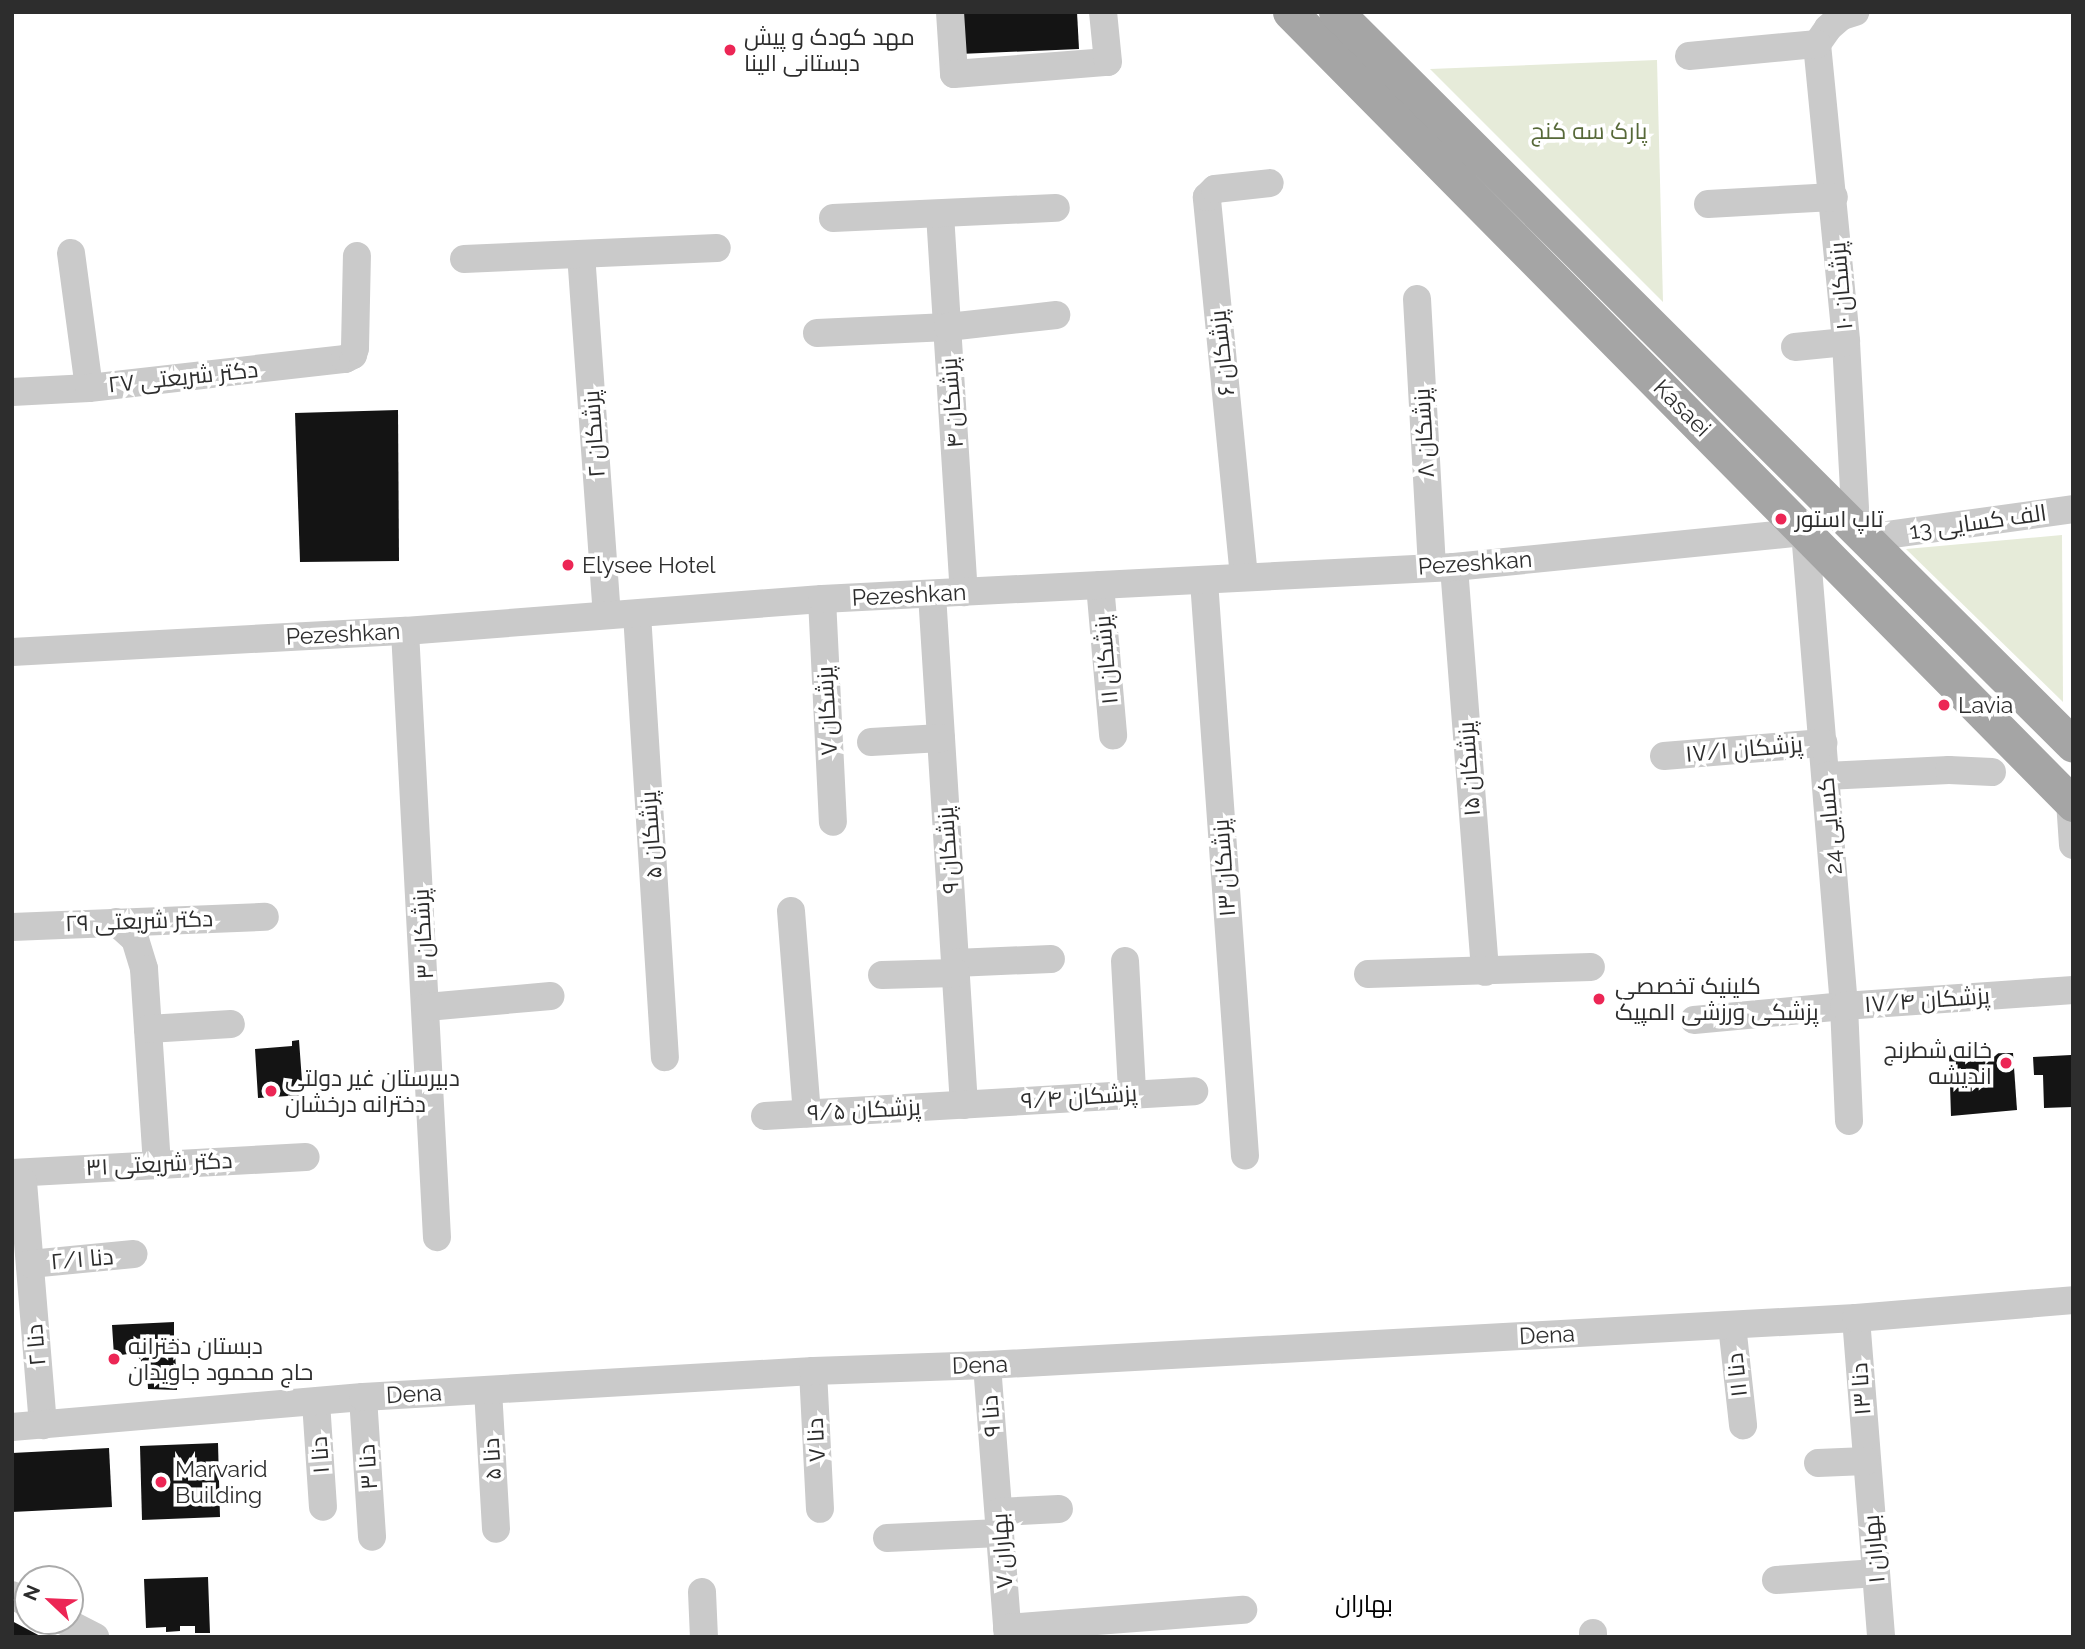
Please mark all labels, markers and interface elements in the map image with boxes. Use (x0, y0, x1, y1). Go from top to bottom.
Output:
place label: مهد کودک و پیش دبستانی الینا (744, 23, 915, 77)
marker: مهد کودک و پیش دبستانی الینا (722, 42, 738, 58)
park label: پارک سه کنج (1531, 117, 1647, 145)
street label: ۱۰ پزشکان (1823, 241, 1859, 331)
street label: ۶ پزشکان (1204, 309, 1240, 397)
street label: ۲۷ دکتر شریعتی (107, 355, 259, 399)
street label: ۴ پزشکان (935, 357, 969, 449)
street label: Kasaei (1648, 374, 1716, 442)
street label: ۸ پزشکان (1408, 388, 1440, 478)
street label: ۲ پزشکان (577, 390, 611, 478)
street label: 13 الف کسایی (1908, 499, 2048, 545)
place label: تاپ استور (1795, 505, 1883, 533)
marker: تاپ استور (1773, 511, 1789, 527)
street label: Pezeshkan (1417, 545, 1533, 581)
place label: Elysee Hotel (582, 551, 716, 579)
marker: Elysee Hotel (560, 557, 576, 573)
street label: Pezeshkan (851, 578, 967, 612)
street label: ۱۱ پزشکان (1088, 614, 1124, 706)
street label: Pezeshkan (285, 617, 401, 651)
street label: ۷ پزشکان (811, 666, 843, 756)
place label: Lavia (1958, 691, 2013, 719)
marker: Lavia (1936, 697, 1952, 713)
street label: ۱۵ پزشکان (1452, 721, 1486, 817)
street label: ۱۷/۱ پزشکان (1684, 730, 1804, 768)
street label: کسایی 24 (1812, 776, 1848, 876)
street label: ۵ پزشکان (634, 790, 668, 880)
street label: ۹ پزشکان (931, 806, 965, 894)
street label: ۱۳ پزشکان (1207, 818, 1241, 918)
street label: ۳ پزشکان (407, 888, 439, 980)
street label: ۲۹ دکتر شریعتی (64, 905, 214, 937)
place label: کلینیک تخصصی پزشکی ورزشی المپیک (1615, 972, 1819, 1026)
street label: ۱۷/۴ پزشکان (1863, 982, 1991, 1018)
marker: کلینیک تخصصی پزشکی ورزشی المپیک (1589, 989, 1609, 1009)
place label: خانه شطرنج اندیشه (1883, 1036, 1992, 1090)
marker: خانه شطرنج اندیشه (1998, 1055, 2014, 1071)
place label: دبیرستان غیر دولتی دخترانه درخشان (285, 1064, 460, 1118)
street label: ۹/۴ پزشکان (1020, 1079, 1138, 1115)
marker: دبیرستان غیر دولتی دخترانه درخشان (263, 1083, 279, 1099)
street label: ۹/۵ پزشکان (807, 1093, 921, 1127)
street label: ۳۱ دکتر شریعتی (85, 1146, 233, 1182)
street label: ۲/۱ دنا (49, 1243, 115, 1275)
street label: Dena (1518, 1320, 1576, 1350)
street label: ۲ دنا (20, 1323, 52, 1367)
place label: دبستان دخترانه حاج محمود جاویدان (128, 1332, 313, 1386)
street label: Dena (952, 1350, 1008, 1380)
marker: دبستان دخترانه حاج محمود جاویدان (106, 1351, 122, 1367)
street label: ۱۱ دنا (1721, 1352, 1753, 1398)
street label: ۱۳ دنا (1845, 1362, 1877, 1416)
street label: Dena (385, 1379, 443, 1409)
street label: ۹ دنا (976, 1394, 1006, 1438)
street label: ۷ دنا (801, 1417, 831, 1463)
street label: ۱ دنا (305, 1436, 335, 1474)
street label: ۵ دنا (477, 1437, 507, 1481)
street label: ۳ دنا (353, 1443, 383, 1491)
place label: Marvarid Building (175, 1455, 268, 1509)
marker: Marvarid Building (153, 1474, 169, 1490)
street label: ۷ بهاران (986, 1512, 1018, 1590)
street label: بهاران ۱ (1857, 1514, 1891, 1584)
north arrow (14, 1565, 84, 1635)
text: N (19, 1582, 44, 1604)
district label: بهاران (1335, 1590, 1393, 1618)

